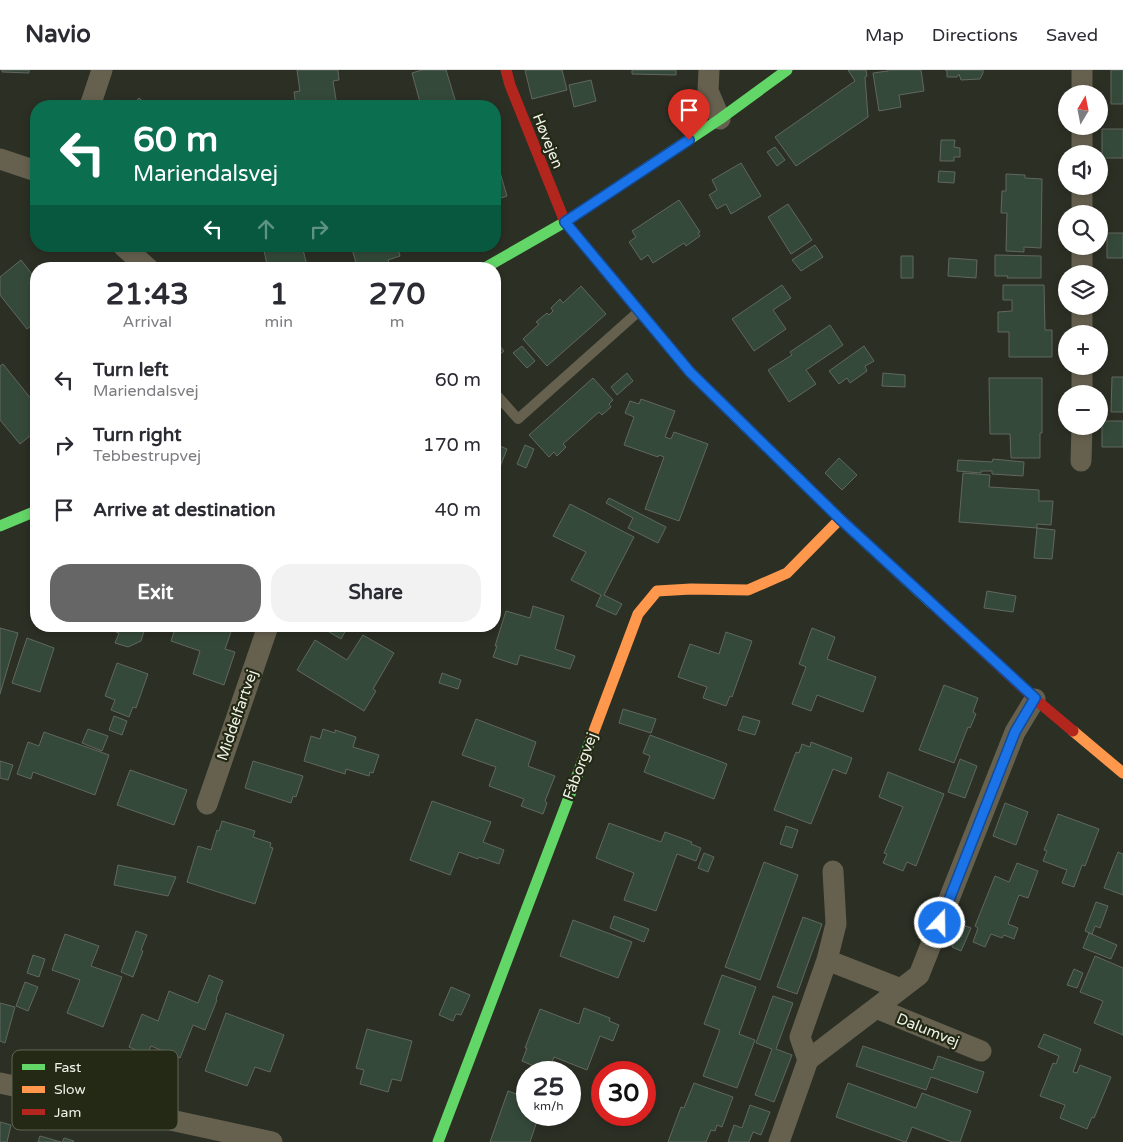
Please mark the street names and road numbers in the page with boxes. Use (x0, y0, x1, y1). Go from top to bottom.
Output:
street label: Høvejen (529, 111, 567, 171)
street label: Middelfartvej (213, 667, 261, 763)
street label: Fåborgvej (559, 730, 601, 802)
street label: Dalumvej (894, 1009, 962, 1051)

